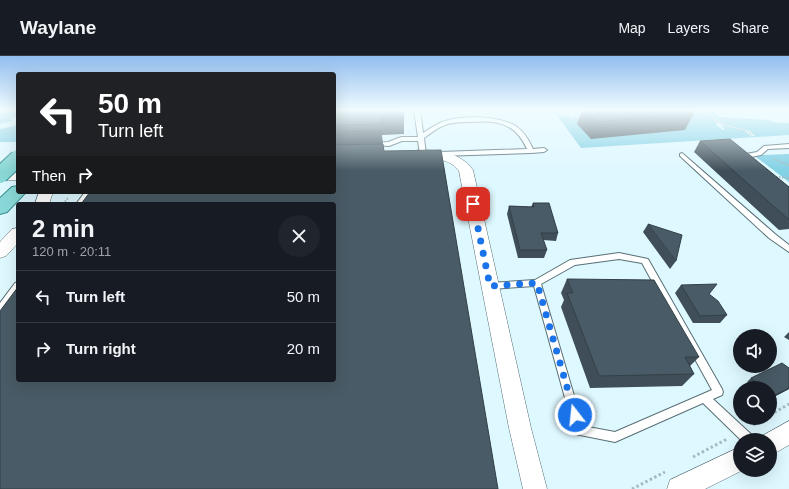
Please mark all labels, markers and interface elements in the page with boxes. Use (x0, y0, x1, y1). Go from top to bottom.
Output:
text: Waylane (20, 17, 96, 38)
text: Map (618, 20, 646, 36)
text: Layers (668, 20, 710, 36)
text: Share (732, 20, 769, 36)
icon: left (32, 88, 84, 140)
text: 50 m (98, 88, 162, 119)
text: Turn left (98, 121, 163, 141)
icon: right (74, 164, 96, 186)
text: Then (32, 167, 66, 184)
pin (456, 187, 490, 221)
icon: arrive (462, 193, 484, 215)
text: 2 min (32, 215, 95, 242)
button: close (278, 215, 320, 257)
text: 120 m · 20:11 (32, 244, 111, 259)
icon: left (32, 286, 54, 308)
text: Turn left (66, 288, 125, 305)
text: 50 m (287, 288, 320, 305)
map controls (733, 329, 777, 477)
button: sound (733, 329, 777, 373)
icon: right (32, 338, 54, 360)
text: Turn right (66, 340, 136, 357)
text: 20 m (287, 340, 320, 357)
button: search (733, 381, 777, 425)
position arrow (554, 394, 596, 436)
button: layers (733, 433, 777, 477)

